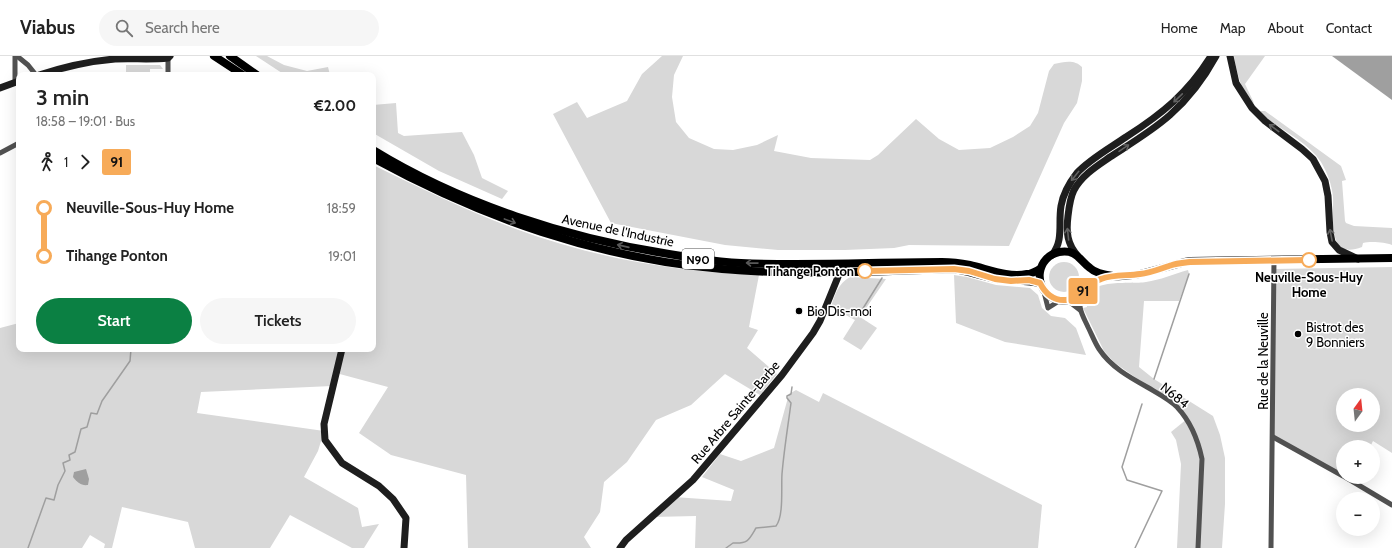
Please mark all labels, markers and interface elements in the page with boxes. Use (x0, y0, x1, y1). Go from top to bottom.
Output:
search box (99, 10, 379, 46)
text: Viabus (20, 16, 75, 39)
icon: search (113, 17, 135, 39)
text: Search here (145, 19, 220, 37)
text: Home (1161, 19, 1198, 37)
text: Map (1220, 19, 1245, 37)
text: About (1267, 19, 1304, 37)
text: Contact (1326, 19, 1372, 37)
text: 3 min (36, 84, 89, 111)
one-way arrow (1173, 93, 1183, 102)
text: €2.00 (314, 97, 356, 115)
text: 18:58 – 19:01 · Bus (36, 113, 135, 129)
one-way arrow (1268, 124, 1279, 132)
one-way arrow (1118, 144, 1129, 152)
icon: walk (36, 151, 58, 173)
icon: forward (74, 151, 96, 173)
text: 91 (110, 153, 123, 171)
text: 1 (64, 154, 68, 170)
one-way arrow (1071, 171, 1080, 182)
text: Neuville-Sous-Huy Home (66, 199, 234, 217)
text: 18:59 (327, 200, 356, 216)
street label: Avenue de l'Industrie (561, 210, 676, 250)
one-way arrow (503, 218, 515, 226)
one-way arrow (1064, 228, 1072, 241)
one-way arrow (1326, 229, 1334, 242)
one-way arrow (617, 242, 630, 250)
text: Tihange Ponton (66, 247, 168, 265)
text: 19:01 (328, 248, 356, 264)
road number: N90 (682, 249, 714, 269)
marker: Neuville-Sous-Huy Home (1301, 252, 1317, 268)
one-way arrow (746, 259, 759, 267)
place label: Tihange Ponton (766, 263, 854, 279)
marker: Tihange Ponton (857, 263, 873, 279)
place label: Neuville-Sous-Huy Home (1255, 269, 1363, 300)
line badge: 91 (1065, 278, 1101, 304)
text: 91 (1076, 282, 1090, 300)
button: Start (36, 298, 192, 344)
button: Tickets (200, 298, 356, 344)
place label: Bio Dis-moi (807, 303, 872, 319)
marker: Bio Dis-moi (794, 306, 804, 316)
street label: Rue de la Neuville (1255, 312, 1271, 410)
place label: Bistrot des 9 Bonniers (1306, 319, 1365, 350)
marker: Bistrot des 9 Bonniers (1293, 329, 1303, 339)
street label: Rue Arbre Sainte-Barbe (687, 357, 783, 467)
street label: N684 (1158, 379, 1193, 412)
north arrow (1336, 388, 1380, 432)
map controls (1336, 388, 1380, 536)
button: + (1336, 440, 1380, 484)
button: − (1336, 492, 1380, 536)

